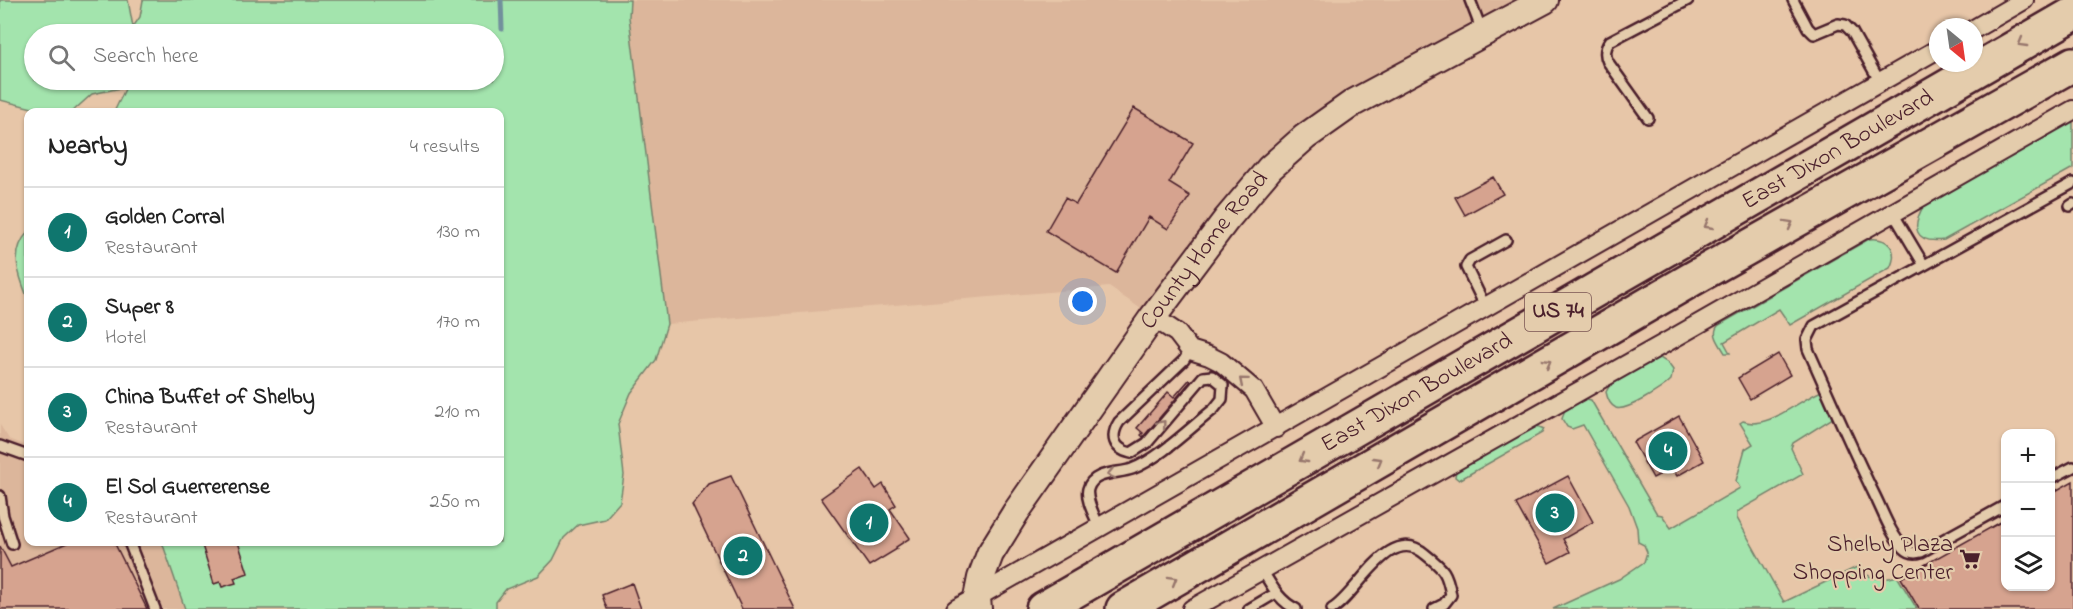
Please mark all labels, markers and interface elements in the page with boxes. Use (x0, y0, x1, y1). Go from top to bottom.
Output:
north arrow (1929, 18, 1983, 72)
search box (24, 24, 504, 90)
one-way arrow (2018, 36, 2028, 47)
icon: search (45, 41, 78, 74)
text: Search here (93, 41, 198, 73)
street label: East Dixon Boulevard (1735, 80, 1941, 219)
text: Nearby (48, 128, 127, 166)
text: 4 results (410, 133, 480, 162)
street label: County Home Road (1132, 163, 1278, 337)
text: Golden Corral (105, 202, 225, 234)
text: 1 (64, 218, 71, 247)
text: 130 m (436, 218, 480, 247)
one-way arrow (1704, 218, 1714, 229)
one-way arrow (1783, 220, 1793, 232)
text: Restaurant (105, 234, 198, 263)
your location (1068, 287, 1097, 316)
text: Super 8 (105, 292, 174, 324)
road number: US 74 (1525, 293, 1591, 331)
text: 2 (63, 308, 72, 337)
text: 170 m (436, 308, 480, 337)
street label: East Dixon Boulevard (1315, 323, 1520, 462)
text: Hotel (105, 324, 146, 353)
one-way arrow (1541, 359, 1551, 370)
one-way arrow (1239, 377, 1250, 388)
text: China Buffet of Shelby (105, 382, 315, 414)
text: 3 (63, 398, 72, 427)
text: 210 m (435, 398, 480, 427)
text: Restaurant (105, 414, 198, 443)
one-way arrow (1155, 420, 1166, 431)
pin: 4 (1648, 428, 1688, 474)
map controls (2001, 429, 2055, 591)
button: + (2001, 429, 2055, 483)
one-way arrow (1299, 452, 1309, 463)
one-way arrow (1372, 457, 1382, 468)
one-way arrow (1106, 467, 1116, 480)
text: El Sol Guerrerense (105, 472, 270, 504)
button: − (2001, 483, 2055, 537)
text: 4 (63, 488, 72, 517)
text: 250 m (429, 488, 480, 517)
pin: 3 (1536, 490, 1574, 536)
pin: 1 (850, 500, 888, 546)
text: Restaurant (105, 504, 198, 533)
place label: Shelby Plaza Shopping Center (1793, 528, 1954, 591)
pin: 2 (724, 534, 762, 578)
button: layers (2001, 537, 2055, 591)
supermarket icon: Shelby Plaza Shopping Center (1958, 547, 1982, 571)
one-way arrow (1167, 575, 1177, 587)

